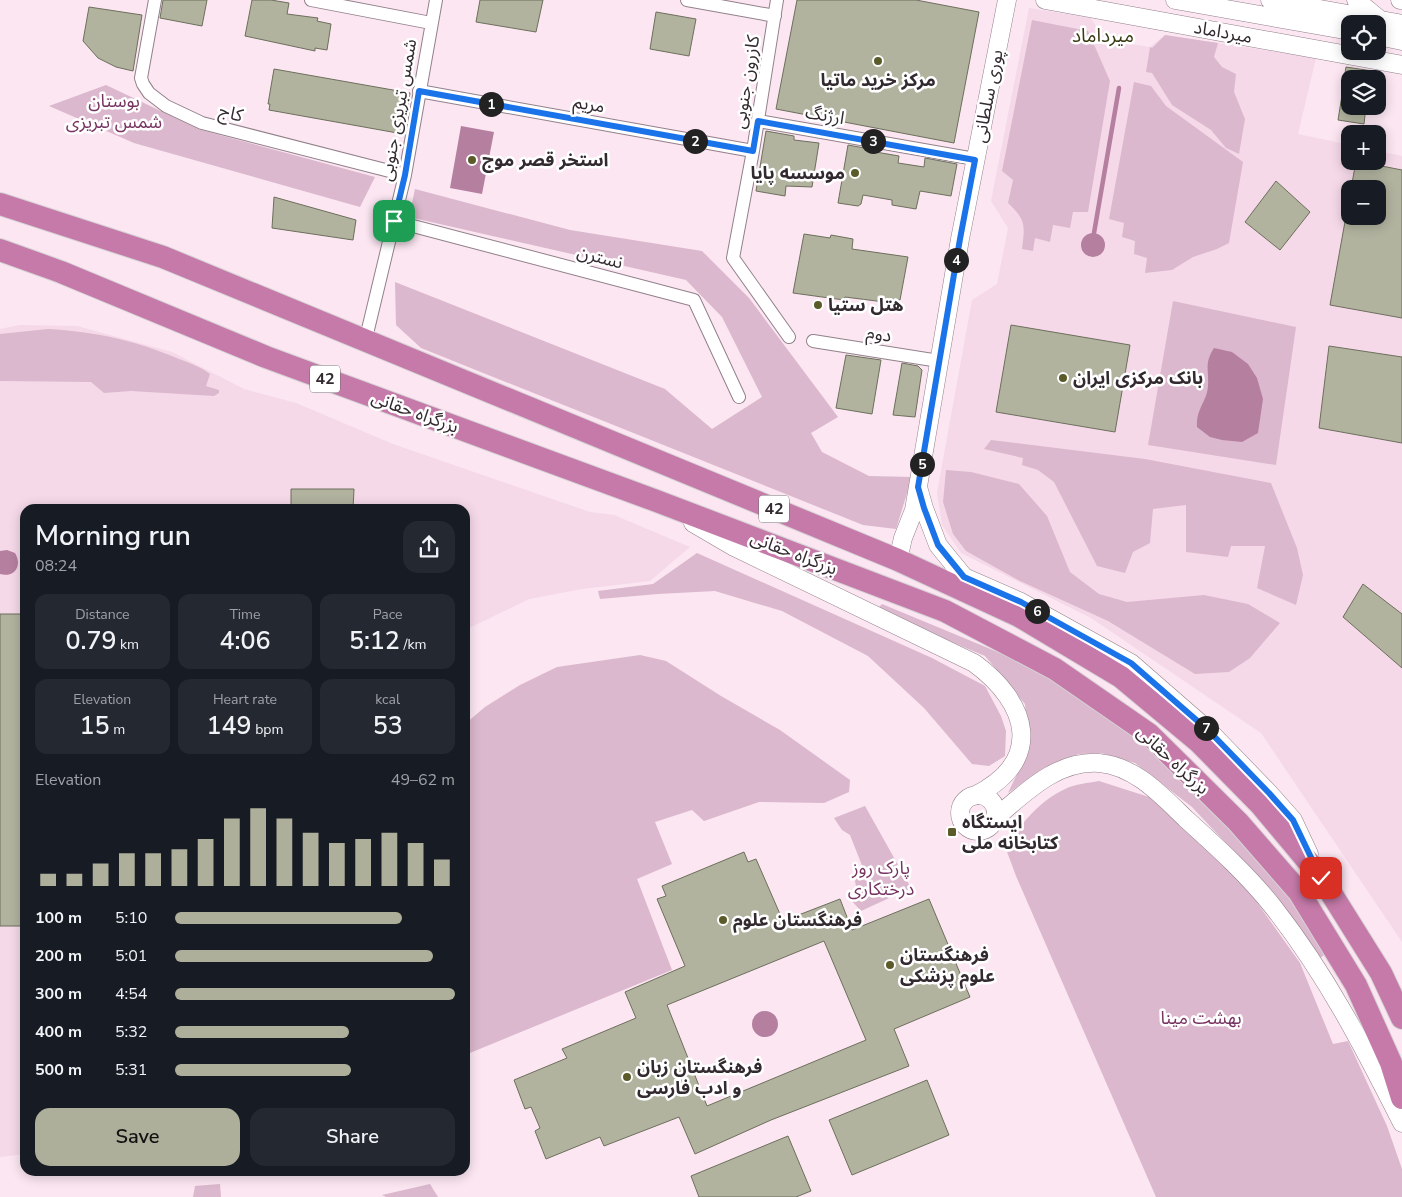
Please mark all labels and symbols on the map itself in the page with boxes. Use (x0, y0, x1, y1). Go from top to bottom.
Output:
street label: میرداماد (1192, 15, 1254, 49)
district label: میرداماد (1072, 23, 1134, 49)
street label: کازرون جنوبی (727, 33, 765, 130)
street label: شمس تبریزی جنوبی (374, 37, 422, 183)
street label: پوری سلطانی (967, 47, 1009, 145)
marker: مرکز خرید ماتیا (872, 55, 884, 67)
place label: مرکز خرید ماتیا (820, 68, 936, 92)
park label: بوستان شمس تبریزی (66, 89, 162, 134)
street label: مریم (571, 89, 607, 120)
pin: 1 (478, 92, 504, 116)
street label: کاج (216, 98, 246, 129)
street label: ارژنگ (804, 100, 846, 130)
pin: 2 (682, 128, 708, 154)
pin: 3 (860, 128, 886, 154)
place label: استخر قصر موج (482, 148, 609, 173)
marker: استخر قصر موج (466, 154, 478, 166)
place label: موسسه پایا (750, 161, 845, 185)
marker: موسسه پایا (849, 167, 861, 179)
pin (373, 200, 415, 242)
street label: نسترن (575, 239, 625, 275)
pin: 4 (944, 248, 968, 272)
place label: هتل ستیا (828, 293, 904, 317)
marker: هتل ستیا (812, 299, 824, 311)
street label: دوم (864, 320, 893, 350)
road number: 42 (310, 366, 340, 392)
place label: بانک مرکزی ایران (1073, 366, 1203, 390)
marker: بانک مرکزی ایران (1057, 372, 1069, 384)
street label: بزرگراه حقانی (368, 385, 462, 439)
pin: 5 (910, 452, 934, 476)
road number: 42 (759, 496, 789, 522)
street label: بزرگراه حقانی (747, 525, 841, 581)
pin: 6 (1024, 598, 1050, 624)
pin: 7 (1194, 716, 1218, 740)
street label: بزرگراه حقانی (1132, 720, 1214, 800)
place label: ایستگاه کتابخانه ملی (962, 810, 1059, 855)
marker: ایستگاه کتابخانه ملی (946, 826, 958, 838)
park label: پارک روز درختکاری (848, 856, 914, 901)
pin (1300, 857, 1342, 899)
place label: فرهنگستان علوم (733, 908, 862, 933)
marker: فرهنگستان علوم (717, 914, 729, 926)
place label: فرهنگستان علوم پزشکی (900, 943, 995, 989)
marker: فرهنگستان علوم پزشکی (884, 959, 896, 971)
park label: بهشت مينا (1160, 1006, 1242, 1030)
place label: فرهنگستان زبان و ادب فارسی (637, 1055, 762, 1100)
marker: فرهنگستان زبان و ادب فارسی (621, 1071, 633, 1083)

